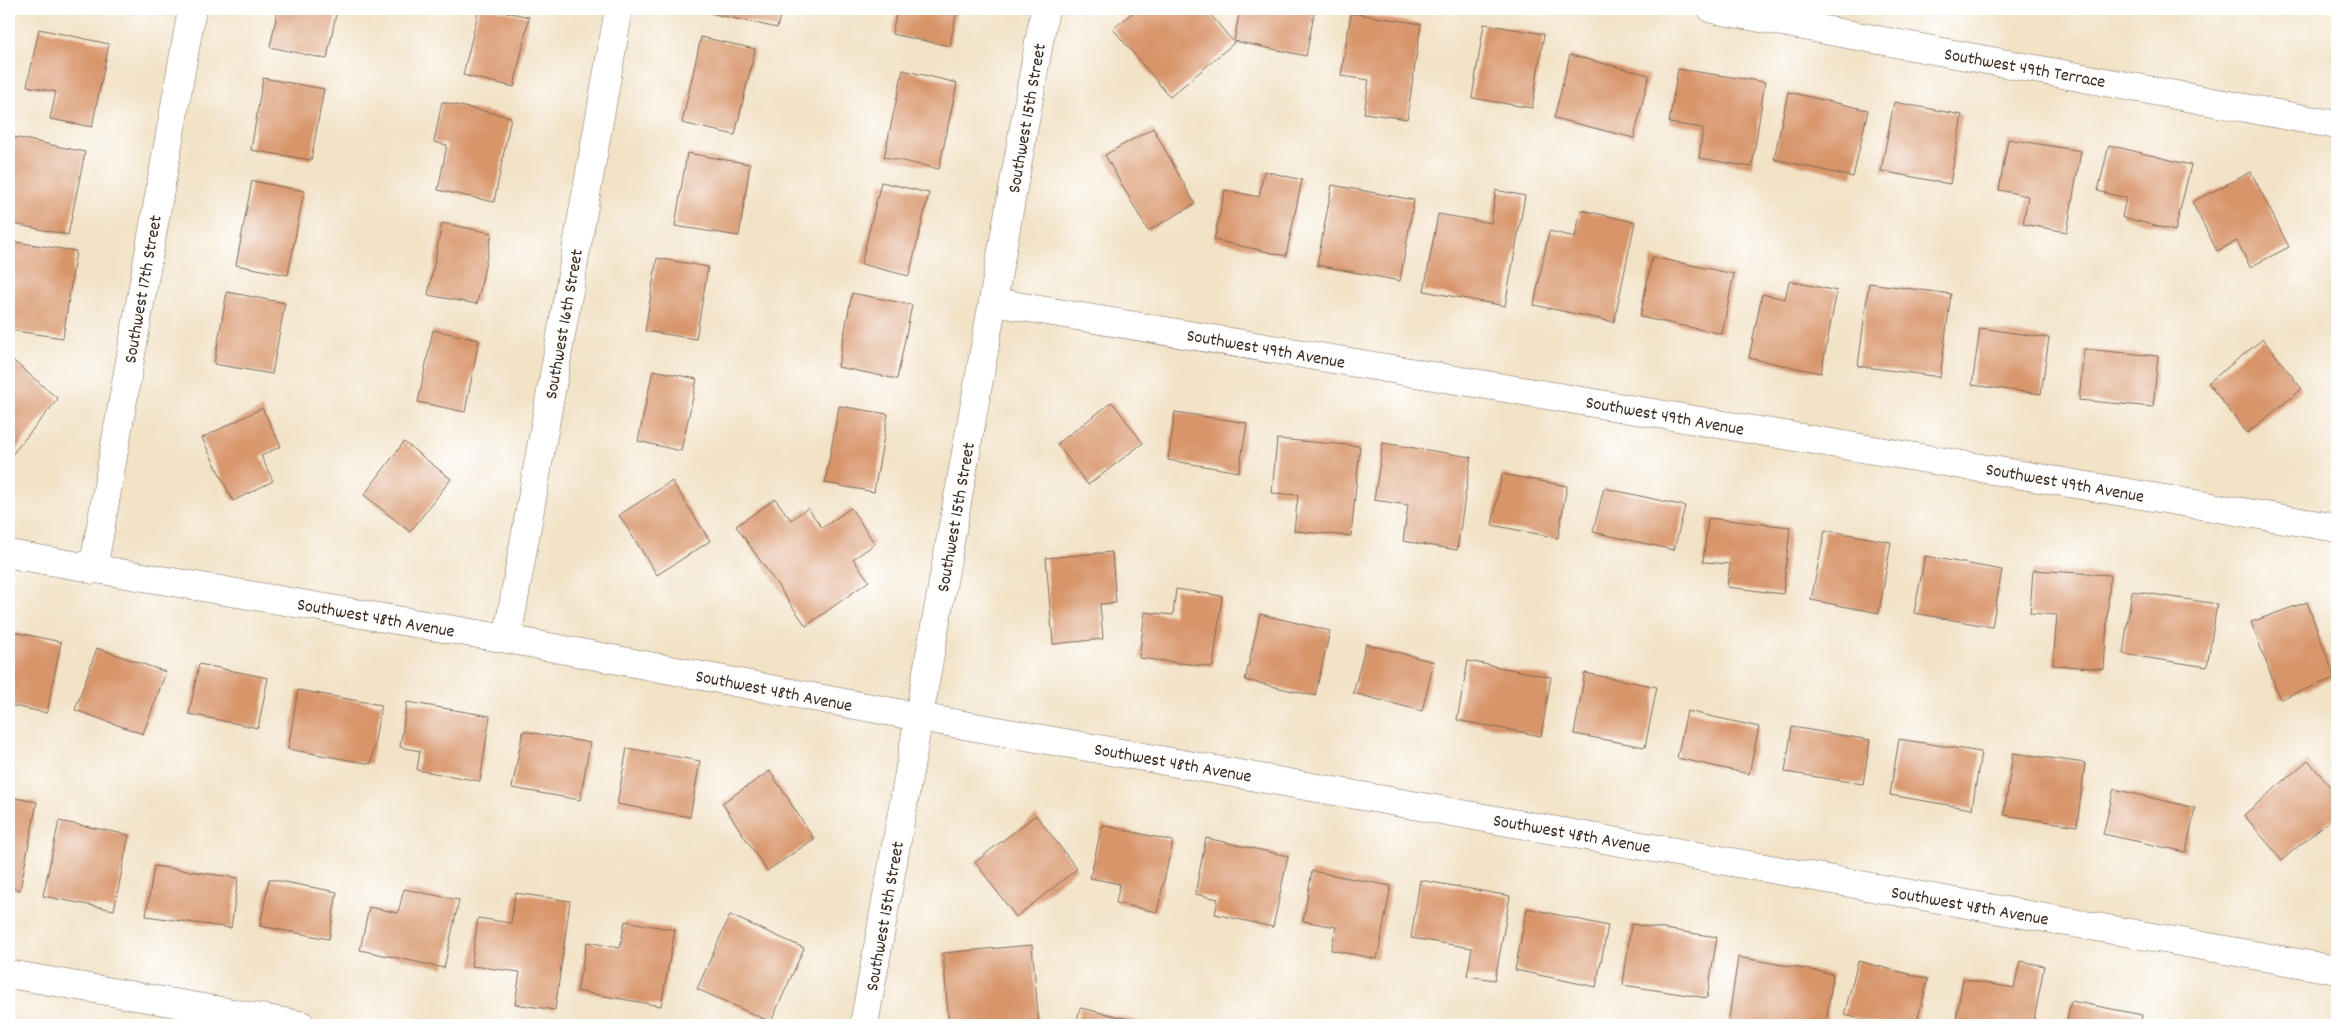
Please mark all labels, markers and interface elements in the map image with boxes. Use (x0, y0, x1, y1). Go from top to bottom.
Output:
street label: Southwest 15th Street (1003, 41, 1054, 195)
street label: Southwest 49th Terrace (1942, 43, 2107, 96)
street label: Southwest 17th Street (119, 213, 170, 365)
street label: Southwest 16th Street (540, 247, 591, 401)
street label: Southwest 49th Avenue (1184, 324, 1347, 377)
street label: Southwest 49th Avenue (1583, 391, 1746, 444)
street label: Southwest 15th Street (932, 440, 983, 594)
street label: Southwest 49th Avenue (1983, 458, 2146, 511)
street label: Southwest 48th Avenue (295, 593, 456, 646)
street label: Southwest 48th Avenue (693, 665, 854, 720)
street label: Southwest 48th Avenue (1092, 738, 1253, 791)
street label: Southwest 48th Avenue (1491, 809, 1652, 862)
street label: Southwest 15th Street (861, 839, 912, 993)
street label: Southwest 48th Avenue (1889, 881, 2050, 934)

